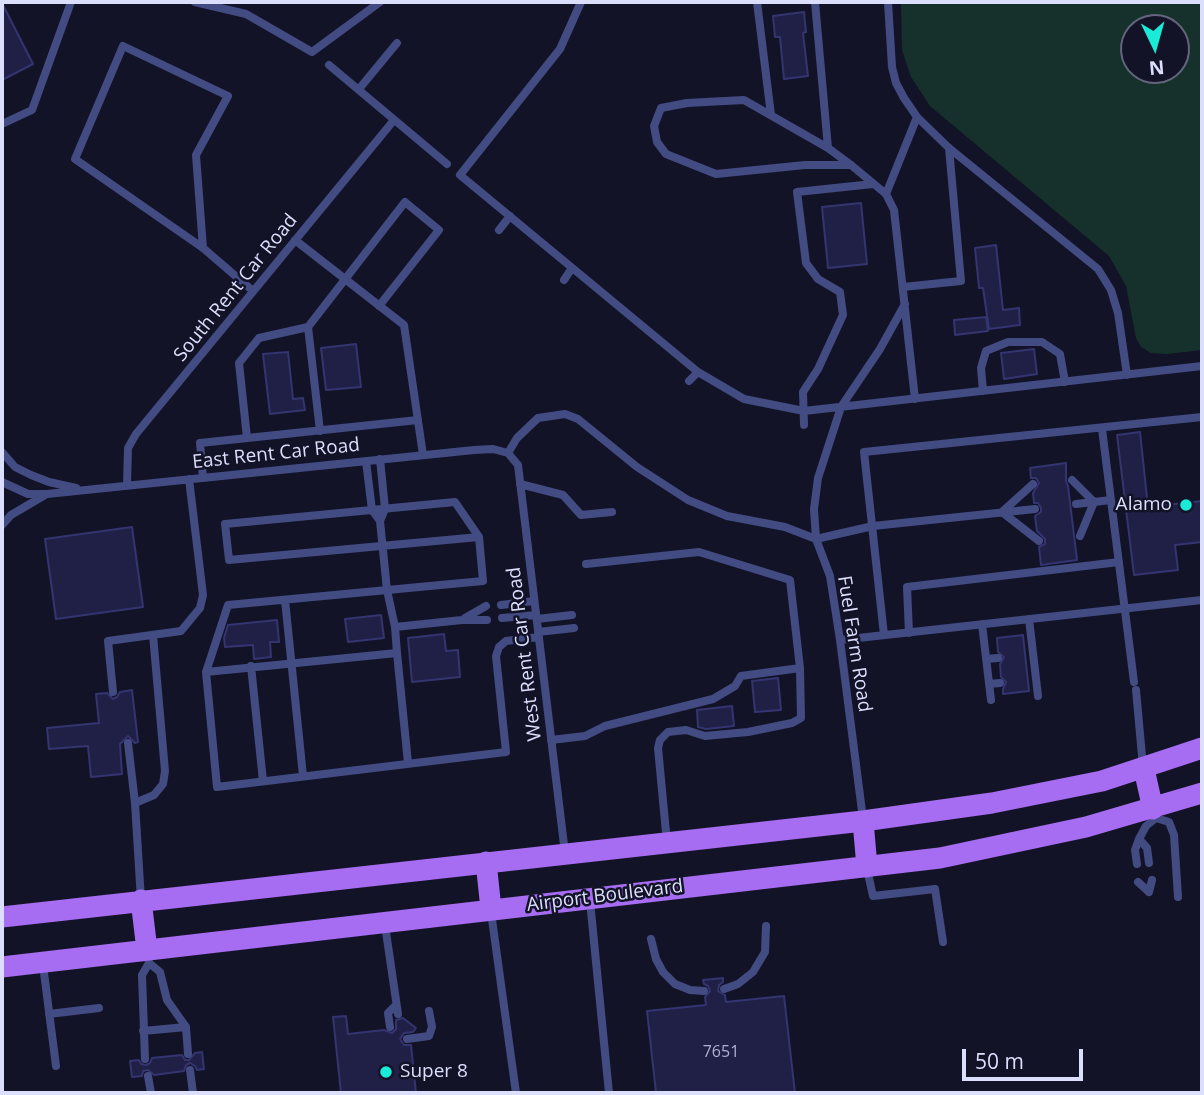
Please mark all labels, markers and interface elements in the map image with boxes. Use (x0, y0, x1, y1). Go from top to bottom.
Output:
north arrow (1120, 14, 1190, 84)
text: N (1148, 54, 1165, 82)
street label: South Rent Car Road (170, 210, 302, 366)
street label: East Rent Car Road (191, 434, 361, 474)
place label: Alamo (1116, 494, 1172, 516)
marker: Alamo (1178, 497, 1194, 513)
street label: West Rent Car Road (503, 566, 547, 742)
street label: Fuel Farm Road (832, 574, 876, 714)
street label: Airport Boulevard (526, 875, 684, 917)
scale bar (966, 1036, 1087, 1080)
house number: 7651 (703, 1042, 739, 1062)
text: 50 m (975, 1047, 1024, 1075)
place label: Super 8 (400, 1061, 468, 1083)
marker: Super 8 (378, 1064, 394, 1080)

